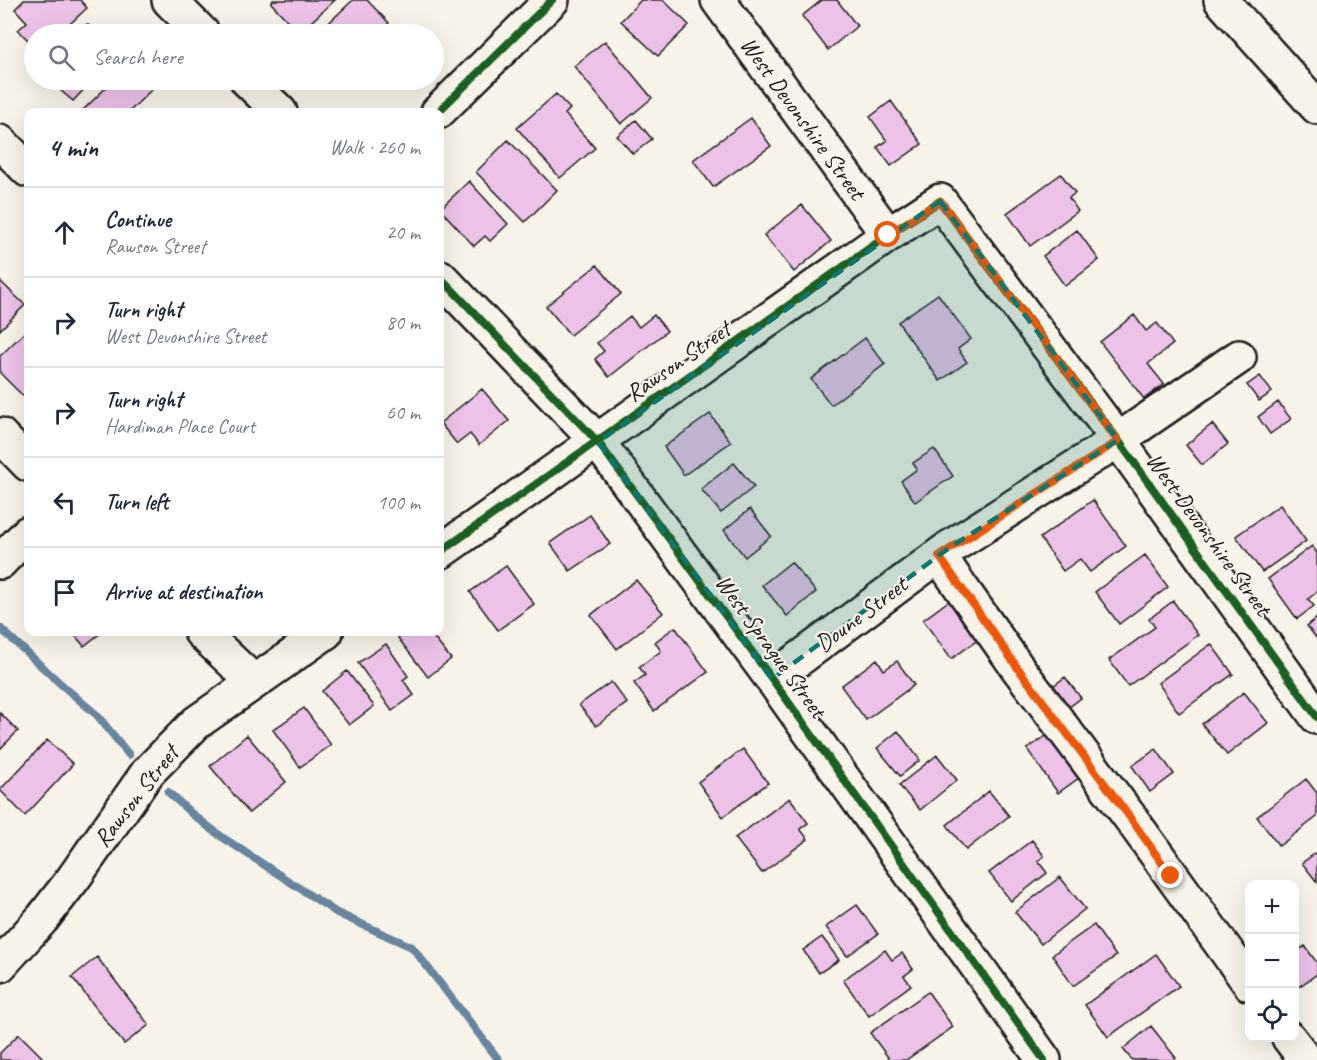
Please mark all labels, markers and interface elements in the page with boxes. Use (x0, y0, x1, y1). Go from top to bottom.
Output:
search box (24, 24, 444, 90)
street label: West Devonshire Street (734, 31, 873, 207)
icon: search (45, 41, 78, 74)
text: Search here (93, 43, 183, 71)
text: 4 min (48, 131, 98, 164)
text: Walk · 260 m (330, 135, 420, 160)
text: Continue (105, 206, 171, 234)
icon: ahead (48, 216, 81, 249)
text: 20 m (386, 220, 420, 245)
route start (874, 221, 900, 247)
text: Rawson Street (105, 234, 206, 259)
text: Turn right (105, 296, 182, 324)
icon: right (48, 306, 81, 339)
text: 80 m (386, 310, 420, 335)
street label: Rawson Street (620, 312, 739, 408)
text: West Devonshire Street (105, 324, 266, 349)
text: Turn right (105, 386, 182, 414)
icon: right (48, 396, 81, 429)
text: 60 m (386, 400, 420, 425)
text: Hardiman Place Court (105, 414, 255, 439)
street label: West Devonshire Street (1140, 447, 1279, 623)
icon: left (48, 486, 81, 519)
text: Turn left (105, 488, 169, 516)
text: 100 m (377, 490, 420, 515)
street label: West Sprague Street (709, 568, 834, 725)
street label: Doune Street (809, 568, 915, 658)
icon: arrive (48, 576, 81, 609)
text: Arrive at destination (105, 578, 262, 606)
street label: Rawson Street (87, 737, 187, 853)
route end (1157, 862, 1183, 888)
map controls (1245, 880, 1299, 1042)
button: + (1245, 880, 1299, 934)
button: − (1245, 934, 1299, 988)
button: locate (1245, 988, 1299, 1042)

